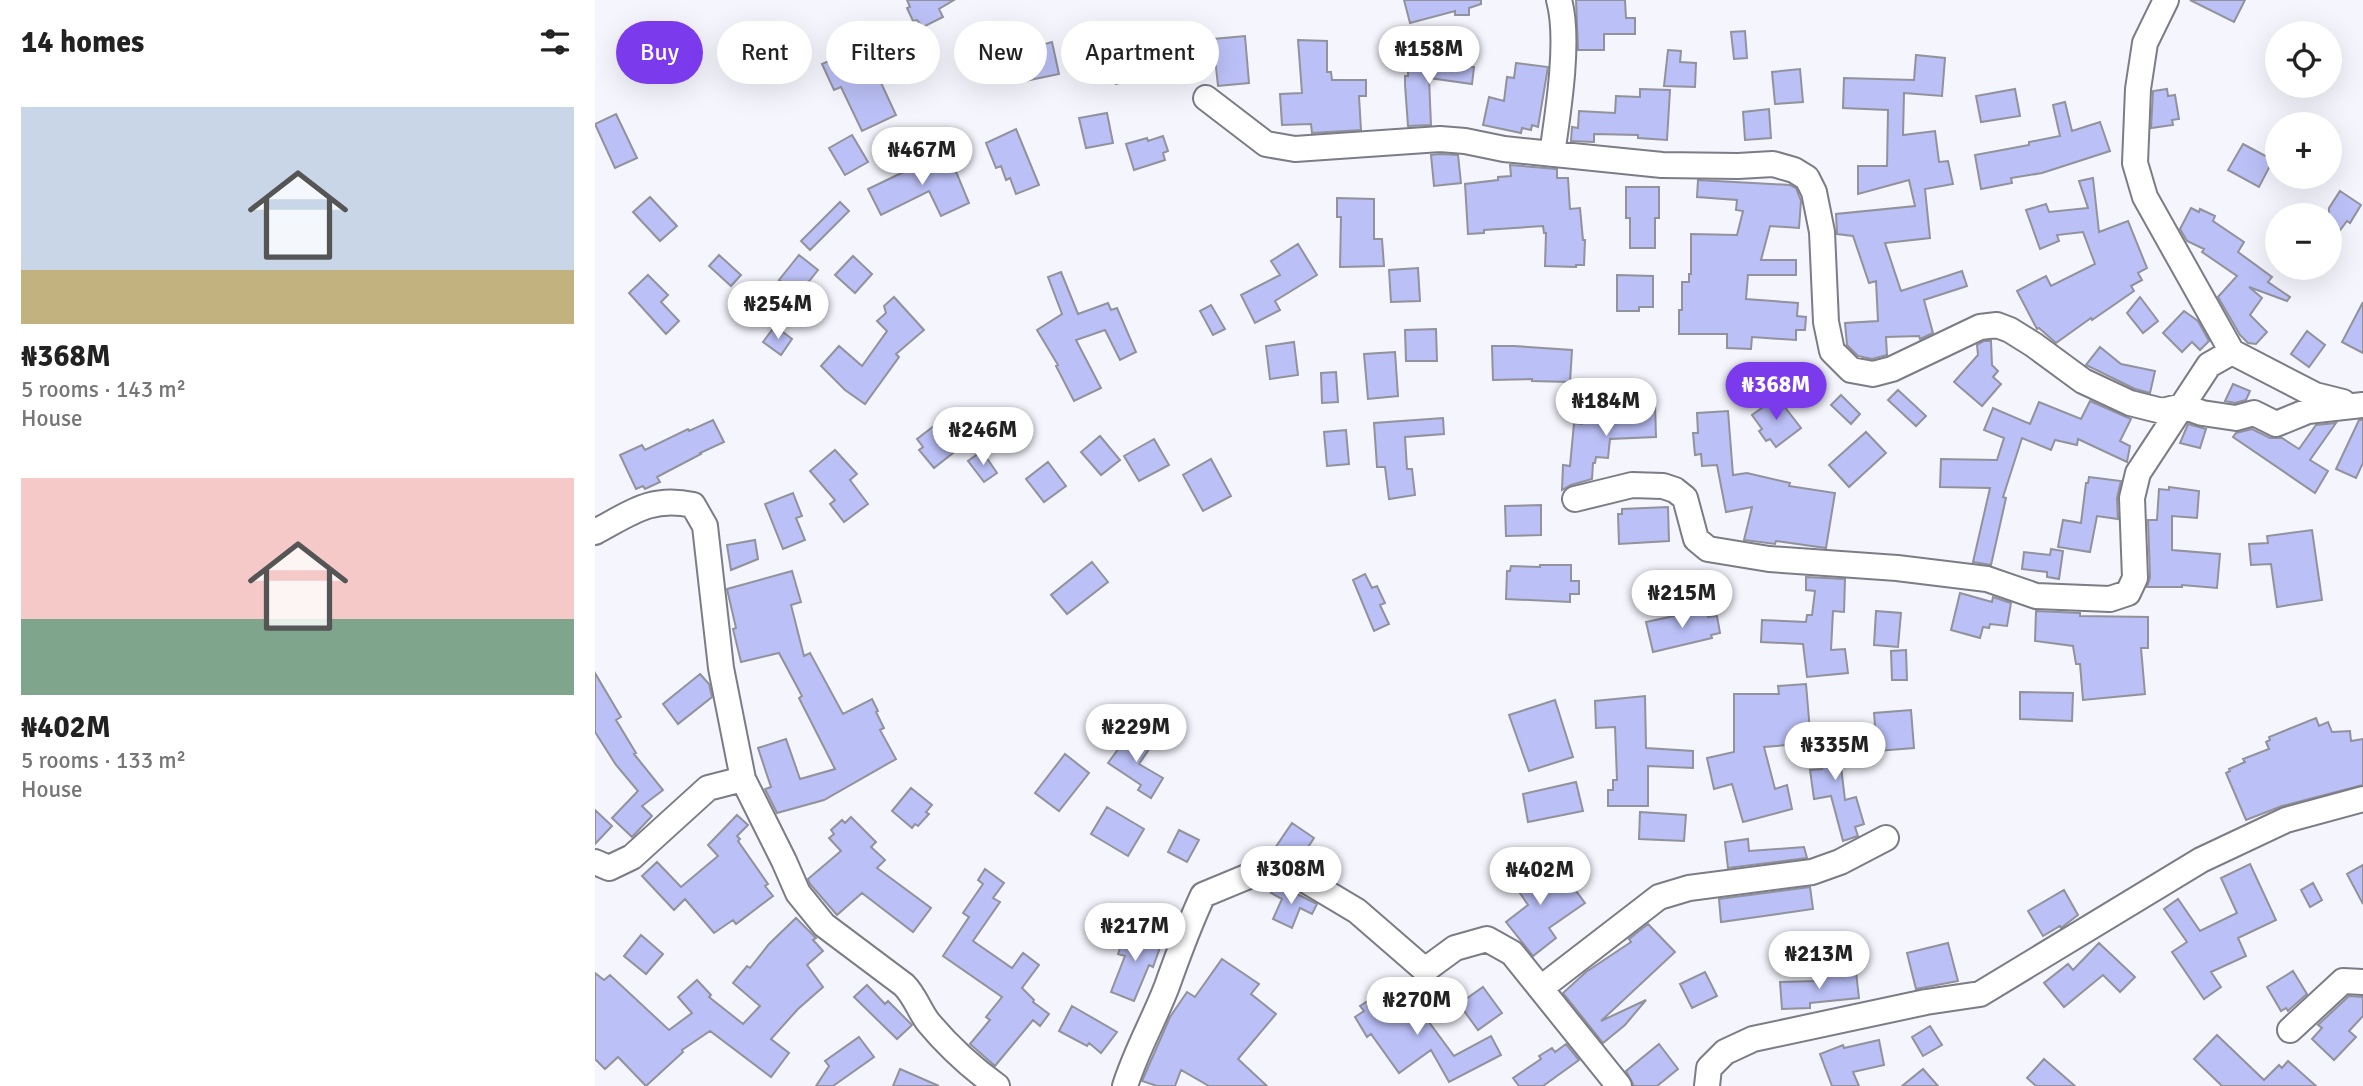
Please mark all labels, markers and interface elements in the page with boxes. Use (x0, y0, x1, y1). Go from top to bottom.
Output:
chip: Buy (616, 21, 703, 84)
chip: Rent (717, 21, 812, 84)
chip: Filters (826, 21, 940, 84)
chip: New (954, 21, 1047, 84)
chip: Apartment (1061, 21, 1219, 84)
map controls (2265, 21, 2342, 280)
button: locate (2265, 21, 2342, 98)
icon: filters (536, 23, 574, 61)
text: 14 homes (21, 24, 144, 61)
pin: ₦158M (1380, 27, 1478, 86)
text: ₦158M (1395, 34, 1463, 63)
button: + (2265, 112, 2342, 189)
pin: ₦467M (873, 128, 971, 187)
text: ₦467M (888, 135, 956, 164)
icon: home (235, 152, 361, 278)
button: − (2265, 203, 2342, 280)
pin: ₦254M (729, 282, 827, 341)
text: ₦254M (744, 289, 812, 318)
text: ₦368M (21, 338, 111, 375)
pin: ₦368M (1727, 362, 1825, 422)
text: ₦368M (1742, 370, 1810, 399)
text: 5 rooms · 143 m² (21, 375, 186, 404)
pin: ₦184M (1557, 378, 1655, 438)
text: ₦184M (1572, 386, 1640, 415)
text: House (21, 404, 83, 433)
pin: ₦246M (934, 407, 1032, 467)
text: ₦246M (949, 415, 1017, 444)
icon: home (235, 523, 361, 649)
pin: ₦215M (1633, 570, 1731, 630)
text: ₦215M (1648, 578, 1716, 607)
pin: ₦229M (1087, 704, 1185, 764)
text: ₦402M (21, 709, 111, 746)
text: ₦229M (1102, 712, 1170, 741)
pin: ₦335M (1786, 722, 1884, 782)
text: ₦335M (1801, 730, 1869, 759)
text: 5 rooms · 133 m² (21, 746, 186, 775)
text: House (21, 775, 83, 804)
pin: ₦308M (1242, 846, 1340, 906)
pin: ₦402M (1491, 848, 1589, 907)
text: ₦308M (1257, 854, 1325, 883)
text: ₦402M (1506, 855, 1574, 884)
pin: ₦217M (1086, 904, 1184, 963)
text: ₦217M (1101, 911, 1169, 940)
pin: ₦213M (1770, 932, 1868, 991)
text: ₦213M (1785, 939, 1853, 968)
pin: ₦270M (1368, 978, 1466, 1037)
text: ₦270M (1383, 985, 1451, 1014)

